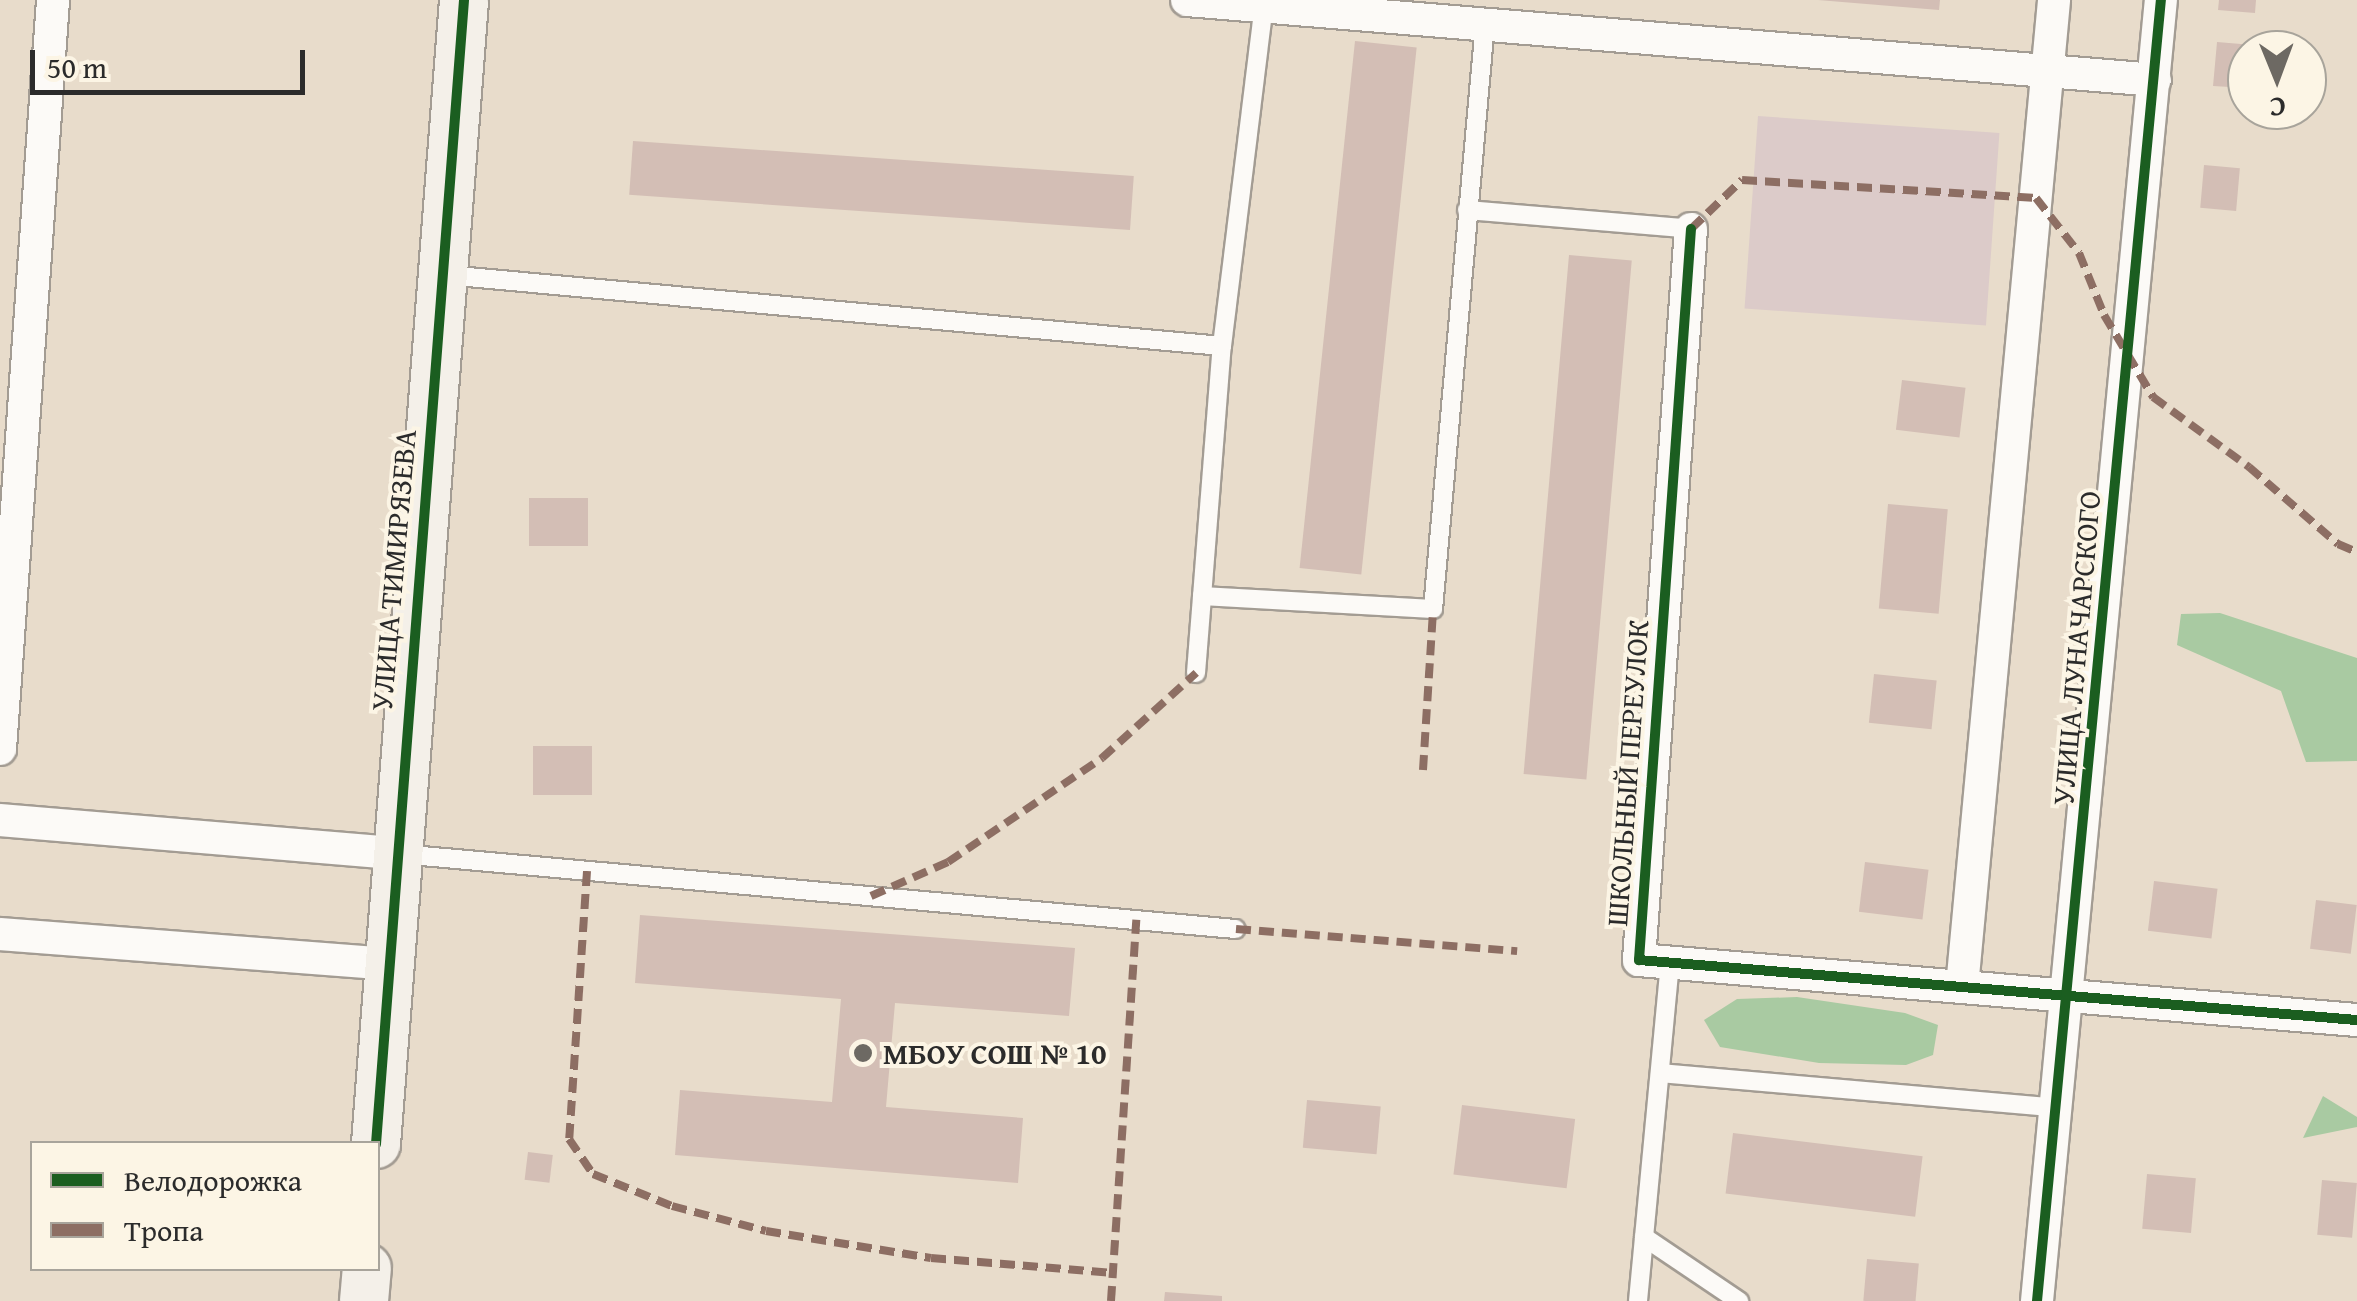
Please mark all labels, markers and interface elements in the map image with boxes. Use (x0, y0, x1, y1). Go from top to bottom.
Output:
scale bar (35, 30, 310, 92)
north arrow (2227, 30, 2327, 130)
text: 50 m (47, 45, 107, 89)
text: С (2269, 88, 2286, 129)
street label: УЛИЦА ТИМИРЯЗЕВА (363, 428, 423, 712)
street label: УЛИЦА ЛУНАЧАРСКОГО (2044, 489, 2108, 807)
street label: ШКОЛЬНЫЙ ПЕРЕУЛОК (1598, 619, 1656, 927)
place label: МБОУ СОШ № 10 (883, 1035, 1106, 1071)
marker: МБОУ СОШ № 10 (852, 1042, 874, 1064)
legend (30, 1141, 380, 1271)
text: Велодорожка (124, 1158, 302, 1202)
text: Тропа (124, 1208, 204, 1252)

